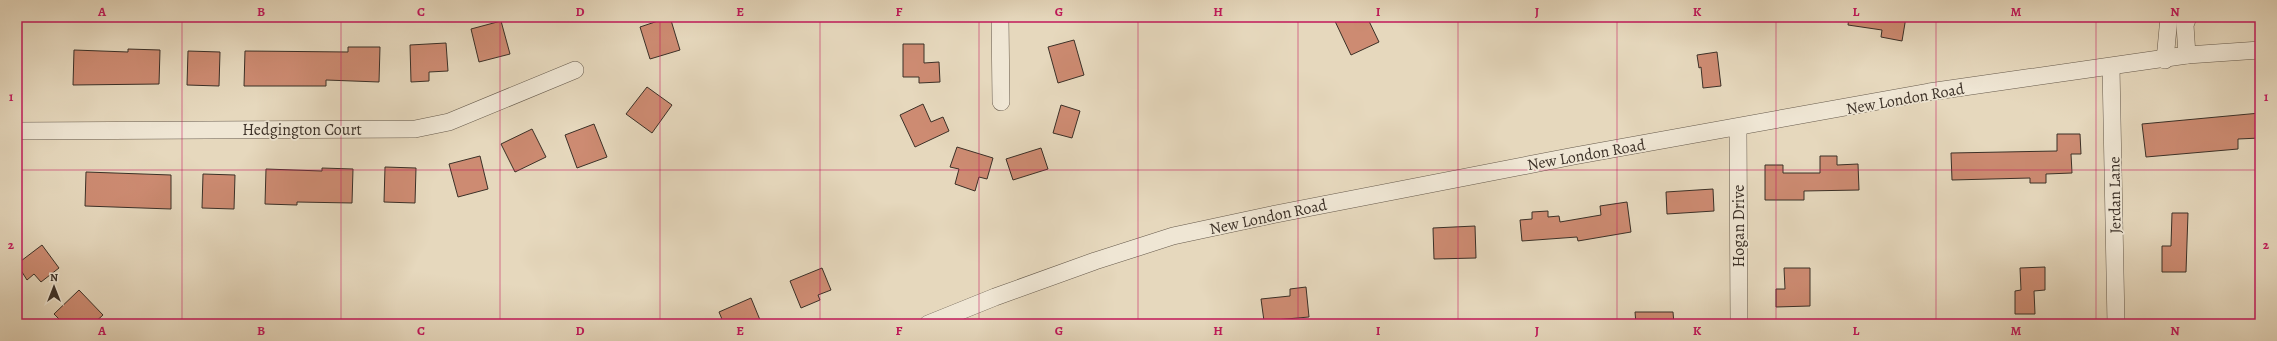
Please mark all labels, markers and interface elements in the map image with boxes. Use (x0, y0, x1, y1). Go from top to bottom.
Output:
text: A (97, 3, 107, 20)
text: B (257, 3, 265, 20)
text: C (417, 3, 425, 20)
text: D (575, 3, 585, 20)
text: E (736, 3, 744, 20)
text: F (896, 3, 903, 20)
text: G (1055, 3, 1063, 20)
text: H (1213, 3, 1223, 20)
text: I (1376, 3, 1381, 20)
text: J (1535, 3, 1539, 20)
text: K (1693, 3, 1702, 20)
text: L (1853, 3, 1860, 20)
text: M (2011, 3, 2022, 20)
text: N (2170, 3, 2180, 20)
street label: New London Road (1844, 78, 1966, 120)
text: 1 (9, 88, 14, 105)
text: 1 (2264, 88, 2269, 105)
street label: Hedgington Court (242, 119, 362, 141)
street label: New London Road (1525, 134, 1647, 176)
street label: Jerdan Lane (2103, 156, 2127, 234)
street label: Hogan Drive (1728, 185, 1750, 267)
street label: New London Road (1207, 194, 1329, 240)
text: 2 (8, 236, 15, 253)
text: 2 (2263, 236, 2270, 253)
north arrow (34, 267, 74, 307)
text: N (50, 270, 58, 285)
text: A (97, 322, 107, 339)
text: B (257, 322, 265, 339)
text: C (417, 322, 425, 339)
text: D (575, 322, 585, 339)
text: E (736, 322, 744, 339)
text: F (896, 322, 903, 339)
text: G (1055, 322, 1063, 339)
text: H (1213, 322, 1223, 339)
text: I (1376, 322, 1381, 339)
text: J (1535, 322, 1539, 339)
text: K (1693, 322, 1702, 339)
text: L (1853, 322, 1860, 339)
text: M (2011, 322, 2022, 339)
text: N (2170, 322, 2180, 339)

